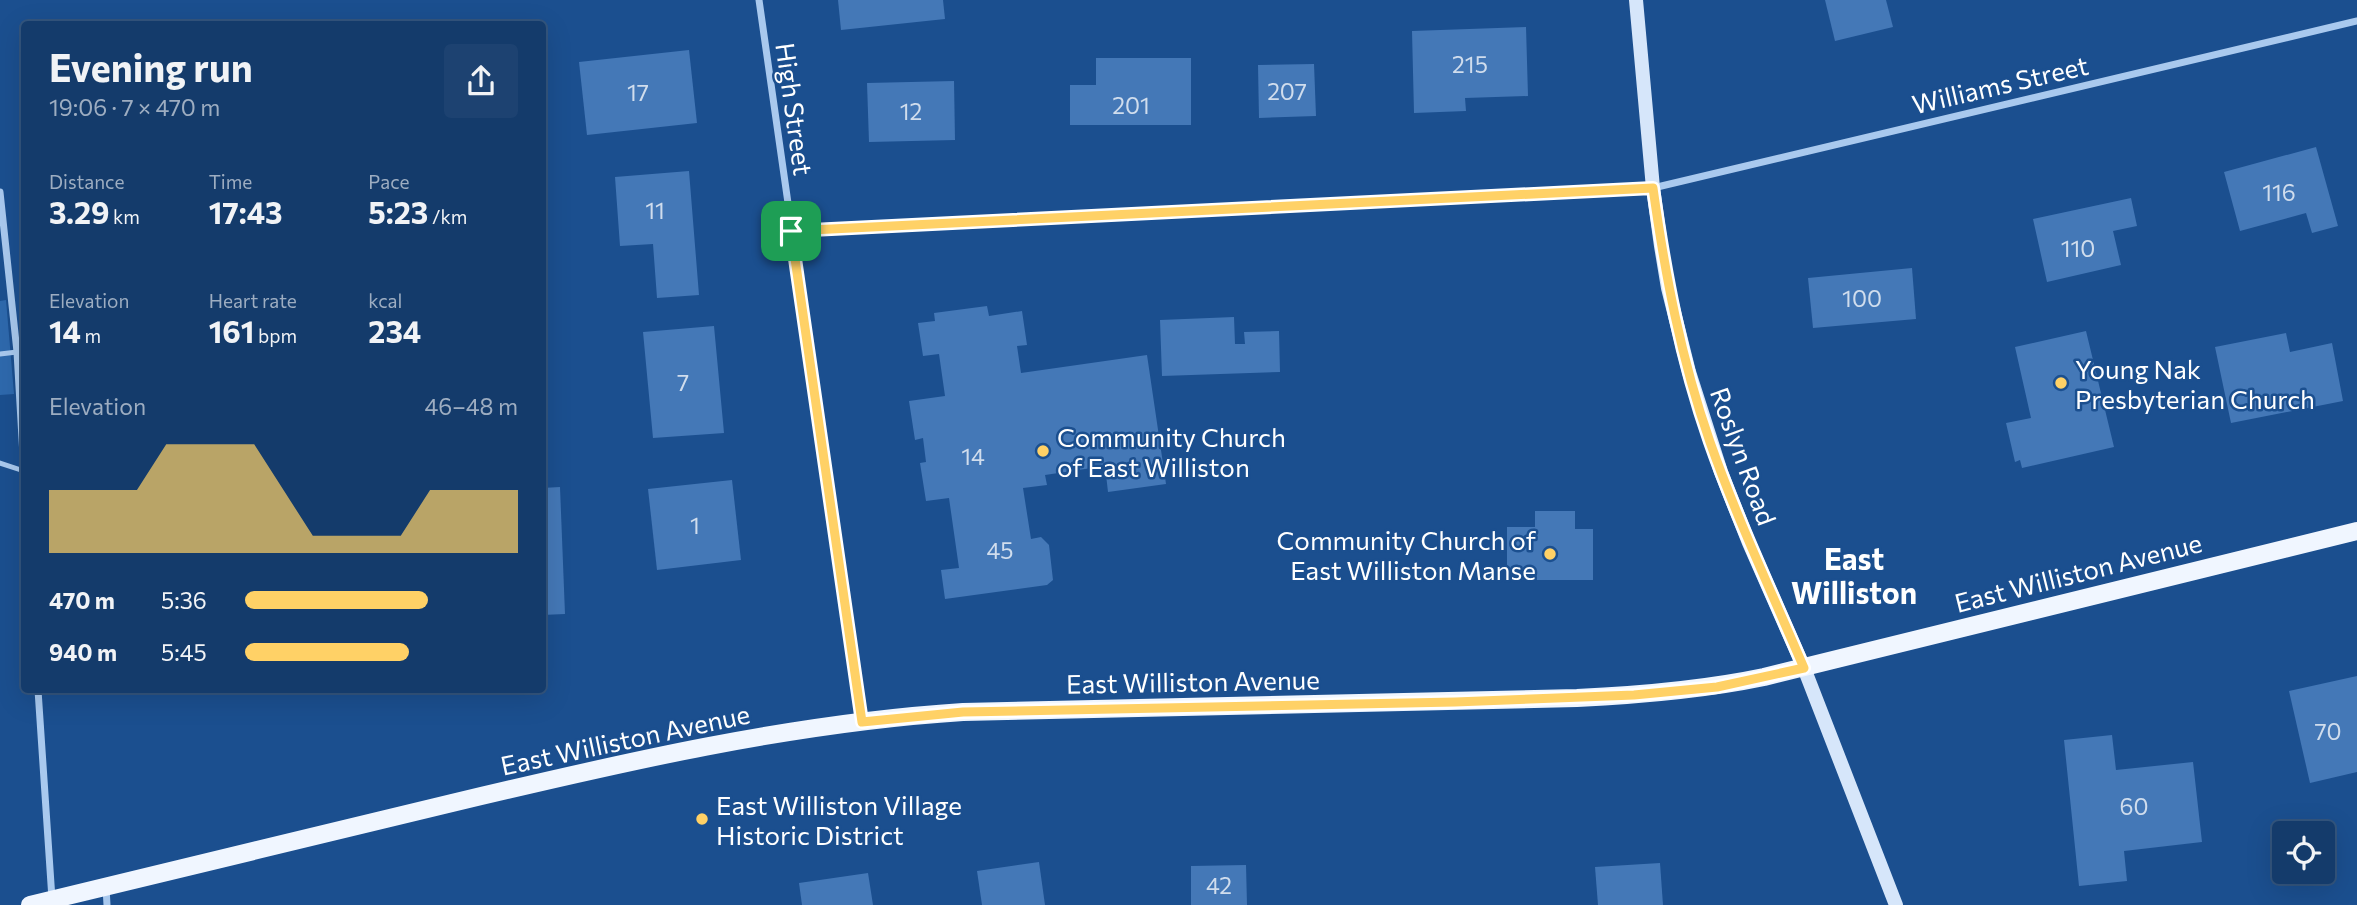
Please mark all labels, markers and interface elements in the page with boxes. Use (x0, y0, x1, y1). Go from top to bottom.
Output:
street label: High Street (770, 41, 820, 177)
text: Evening run (49, 43, 253, 90)
button: share (444, 44, 518, 118)
street label: Williams Street (1909, 49, 2091, 119)
house number: 215 (1452, 50, 1488, 78)
house number: 207 (1267, 77, 1307, 105)
house number: 17 (627, 78, 649, 106)
house number: 201 (1112, 91, 1150, 119)
text: 19:06 · 7 × 470 m (49, 93, 220, 121)
house number: 12 (900, 97, 922, 125)
text: Distance (49, 170, 125, 193)
text: Time (209, 170, 252, 193)
text: Pace (368, 170, 410, 193)
house number: 116 (2262, 178, 2296, 206)
text: 3.29 (49, 193, 109, 230)
text: 17:43 (209, 193, 283, 230)
text: 5:23 (368, 193, 428, 230)
house number: 11 (645, 196, 665, 224)
pin (761, 201, 821, 261)
text: km (109, 205, 140, 228)
text: /km (428, 205, 467, 228)
icon: arrive (772, 212, 810, 250)
house number: 110 (2061, 234, 2095, 262)
house number: 100 (1842, 284, 1882, 312)
text: Elevation (49, 289, 129, 312)
text: Heart rate (209, 289, 297, 312)
text: kcal (368, 289, 402, 312)
text: 14 (49, 312, 81, 349)
text: 161 (209, 312, 254, 349)
text: 234 (368, 312, 421, 349)
text: m (81, 324, 101, 347)
text: bpm (254, 324, 297, 347)
place label: Young Nak Presbyterian Church (2075, 353, 2315, 414)
house number: 7 (677, 368, 689, 396)
marker: Young Nak Presbyterian Church (2053, 375, 2069, 391)
street label: Roslyn Road (1705, 383, 1783, 529)
text: Elevation (49, 392, 146, 420)
text: 46–48 m (424, 392, 518, 420)
place label: Community Church of East Williston (1057, 421, 1286, 482)
house number: 14 (961, 442, 985, 470)
marker: Community Church of East Williston (1035, 443, 1051, 459)
house number: 1 (690, 511, 700, 539)
place label: Community Church of East Williston Manse (1277, 524, 1537, 585)
street label: East Williston Avenue (1951, 526, 2205, 618)
house number: 45 (986, 536, 1014, 564)
district label: East Williston (1791, 539, 1917, 610)
marker: Community Church of East Williston Manse (1542, 546, 1558, 562)
text: 470 m (49, 586, 115, 614)
text: 5:36 (161, 586, 207, 614)
text: 940 m (49, 638, 117, 666)
text: 5:45 (161, 638, 207, 666)
street label: East Williston Avenue (1066, 663, 1320, 699)
street label: East Williston Avenue (498, 697, 752, 781)
house number: 70 (2314, 717, 2342, 745)
place label: East Williston Village Historic District (716, 789, 962, 850)
house number: 60 (2120, 792, 2148, 820)
marker: East Williston Village Historic District (694, 811, 710, 827)
map controls (2272, 821, 2335, 884)
button: locate (2272, 821, 2335, 884)
house number: 42 (1206, 871, 1232, 899)

